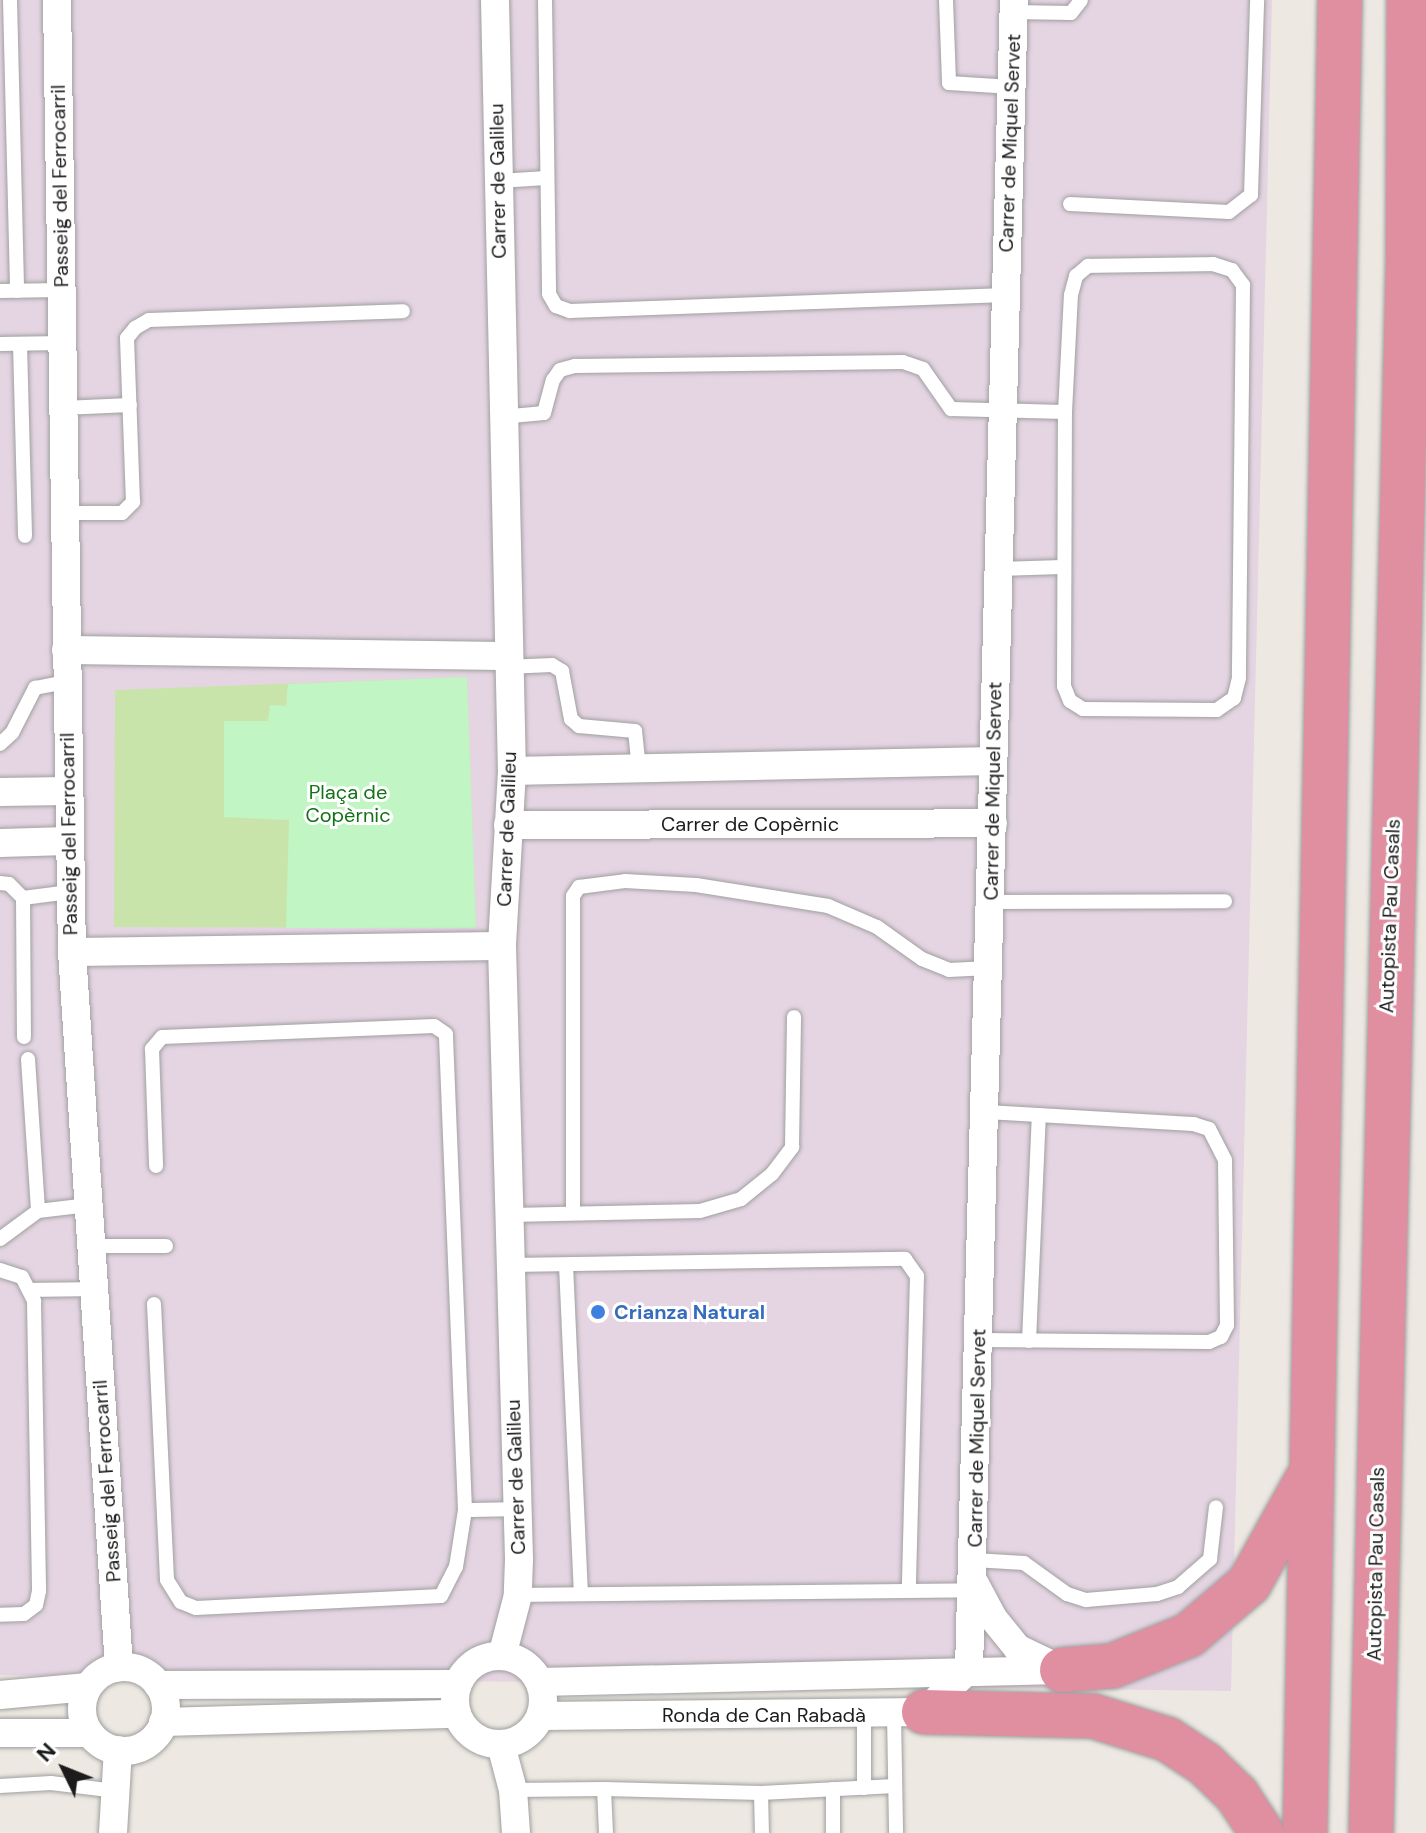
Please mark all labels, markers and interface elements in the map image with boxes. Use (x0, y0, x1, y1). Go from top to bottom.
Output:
street label: Carrer de Miquel Servet (994, 33, 1026, 253)
street label: Passeig del Ferrocarril (46, 84, 74, 288)
street label: Carrer de Galileu (485, 103, 511, 259)
street label: Carrer de Miquel Servet (979, 681, 1007, 901)
street label: Passeig del Ferrocarril (55, 732, 83, 936)
street label: Carrer de Galileu (492, 751, 522, 907)
park label: Plaça de Copèrnic (305, 781, 391, 828)
street label: Carrer de Copèrnic (661, 812, 839, 836)
street label: Autopista Pau Casals (1375, 818, 1405, 1014)
place label: Crianza Natural (614, 1300, 765, 1324)
marker: Crianza Natural (589, 1303, 607, 1321)
street label: Carrer de Miquel Servet (963, 1328, 991, 1548)
street label: Passeig del Ferrocarril (88, 1379, 126, 1583)
street label: Carrer de Galileu (501, 1399, 531, 1555)
street label: Autopista Pau Casals (1362, 1467, 1390, 1661)
street label: Ronda de Can Rabadà (662, 1703, 866, 1727)
north arrow (24, 1729, 104, 1809)
text: N (30, 1737, 62, 1768)

